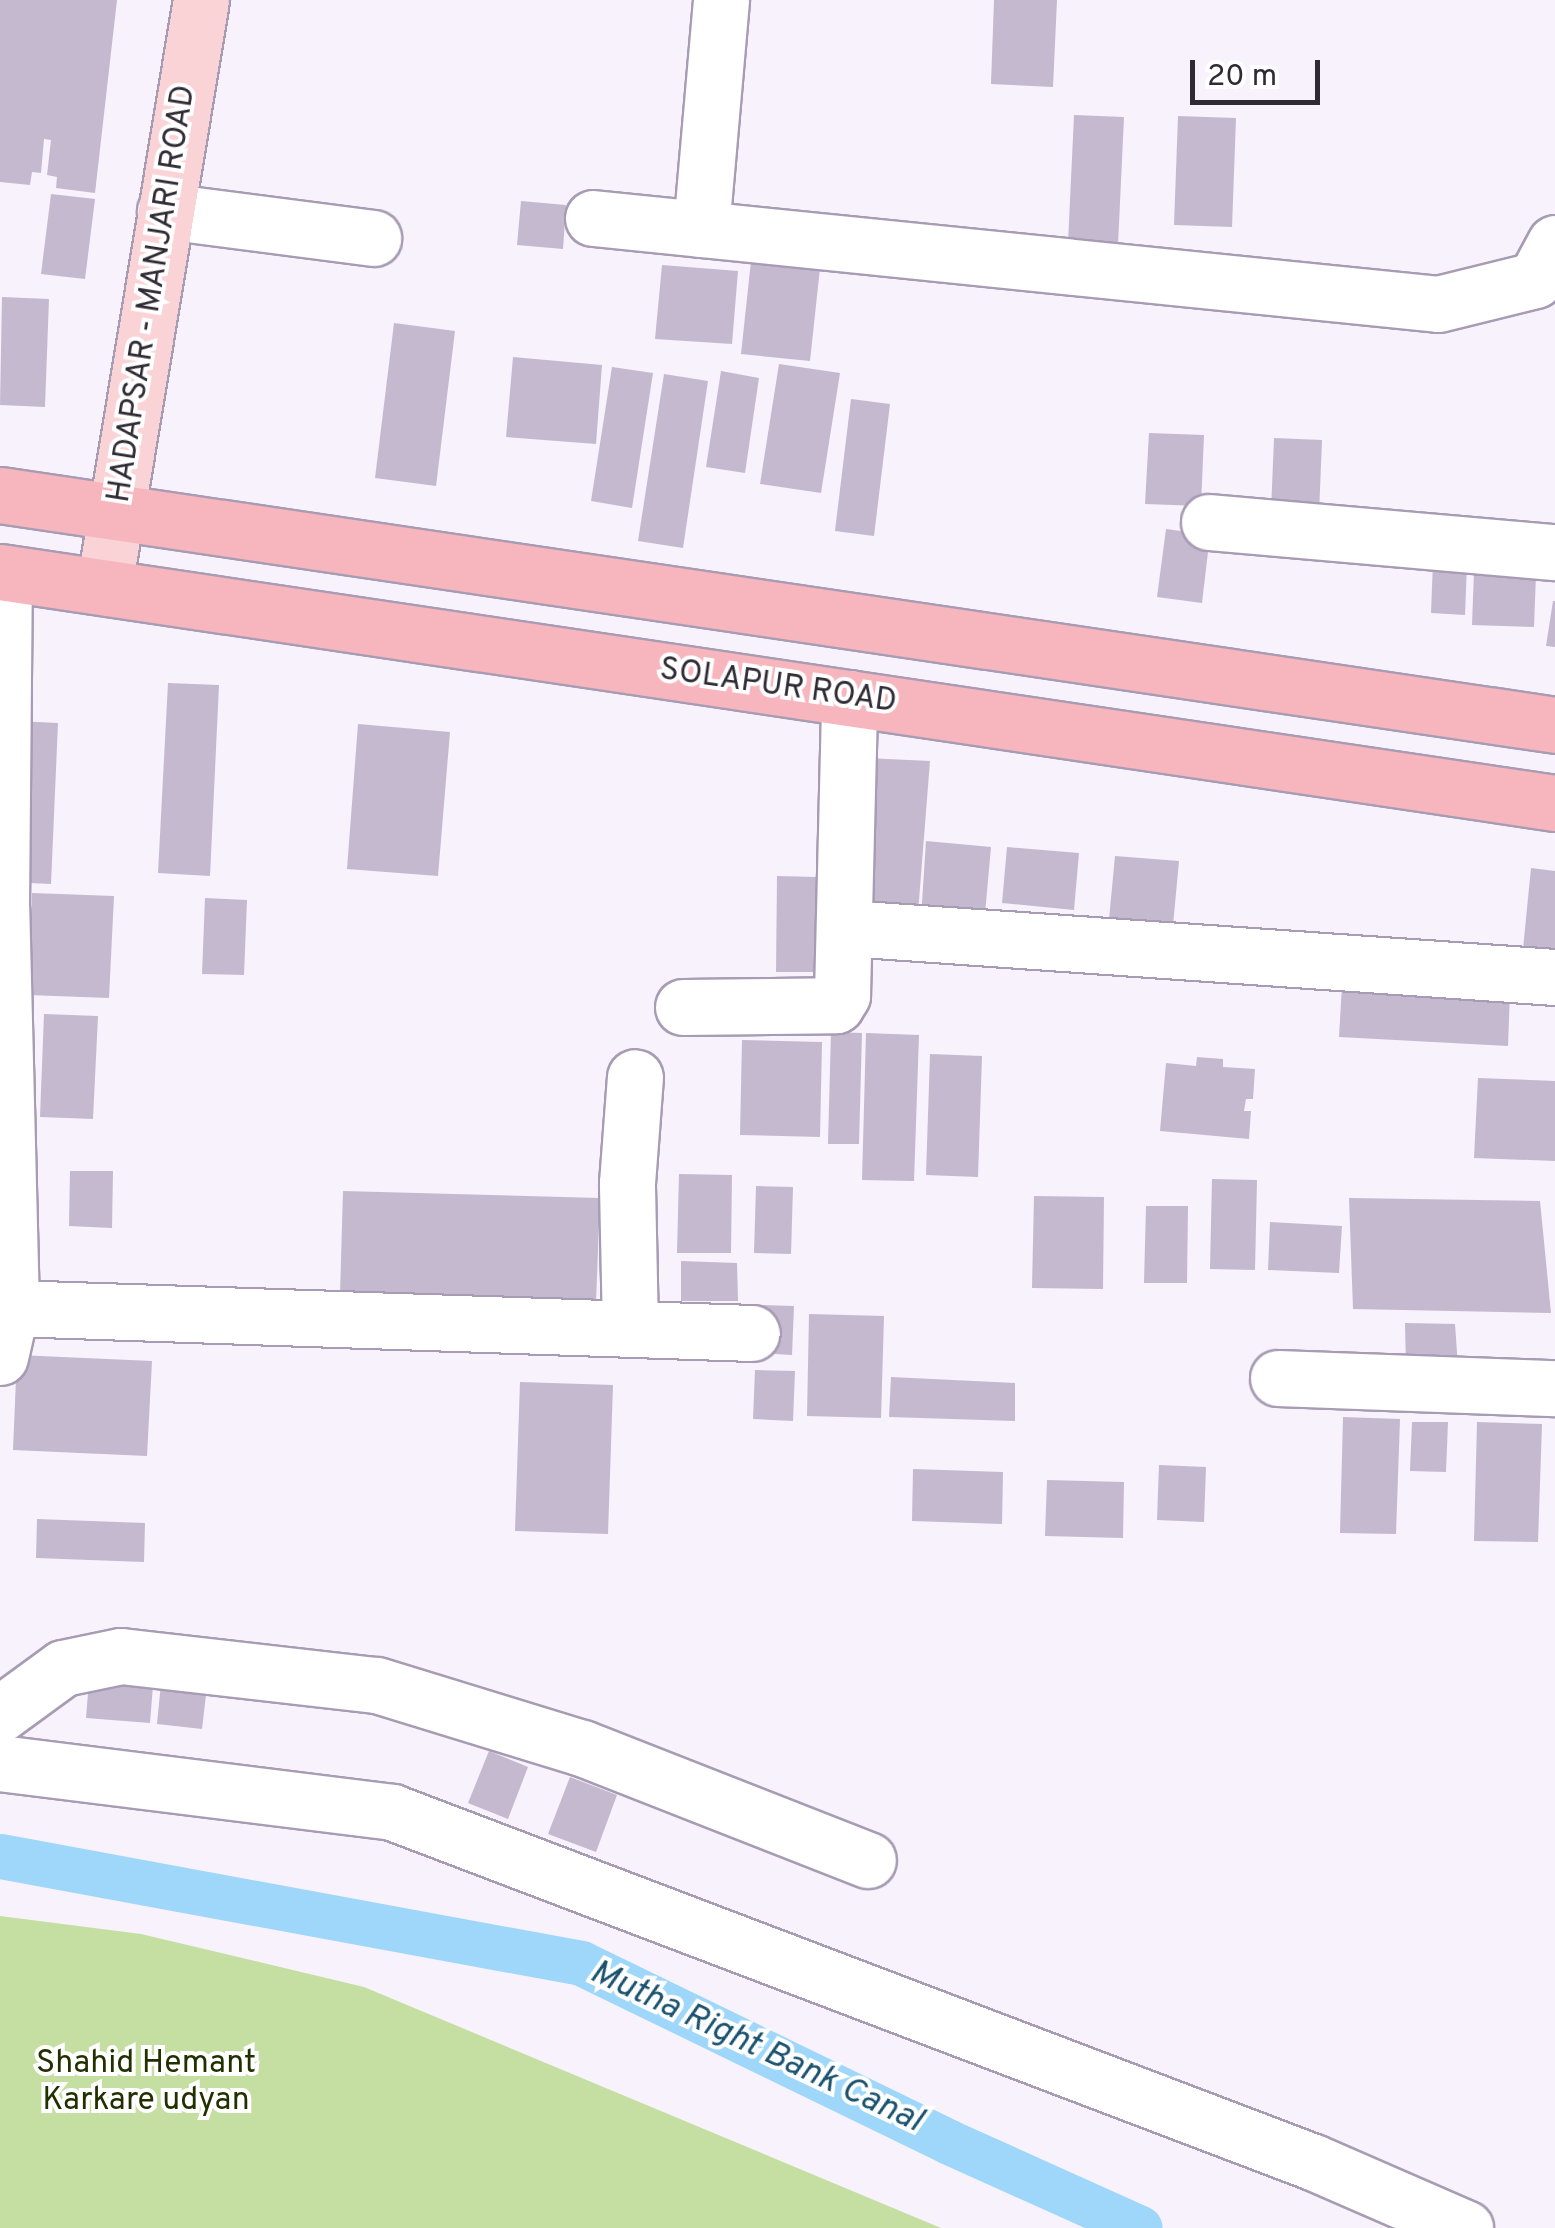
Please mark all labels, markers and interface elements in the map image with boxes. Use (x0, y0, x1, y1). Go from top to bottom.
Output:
scale bar (1195, 40, 1325, 102)
text: 20 m (1207, 59, 1277, 96)
street label: HADAPSAR - MANJARI ROAD (101, 83, 205, 505)
street label: SOLAPUR ROAD (657, 651, 899, 723)
water label: Mutha Right Bank Canal (583, 1951, 929, 2143)
park label: Shahid Hemant Karkare udyan (36, 2046, 256, 2121)

